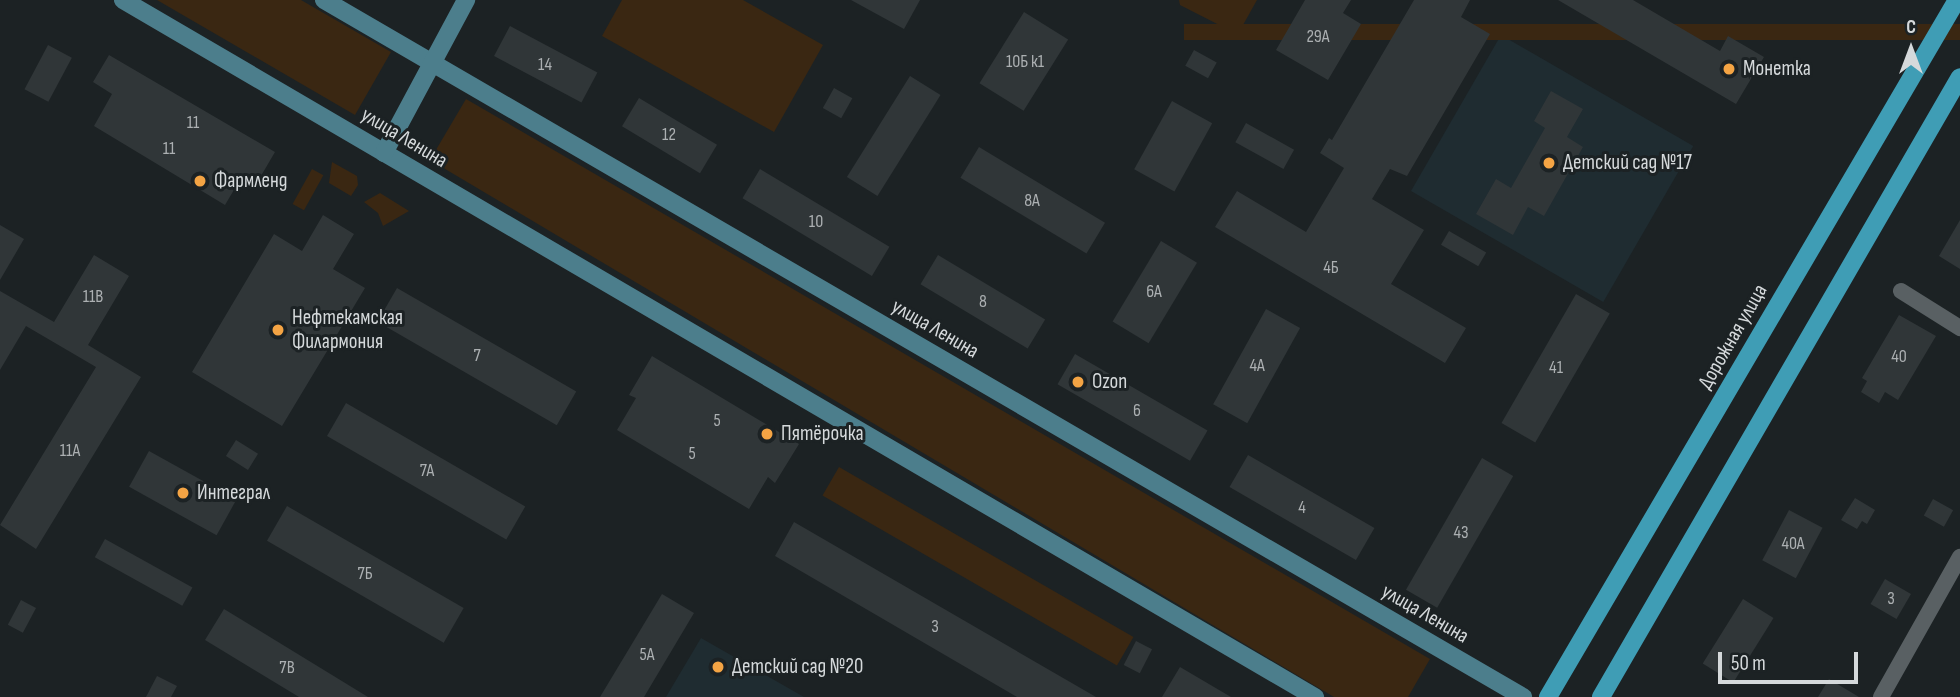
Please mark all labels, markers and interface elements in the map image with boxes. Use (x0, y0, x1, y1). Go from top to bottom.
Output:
north arrow (1876, 14, 1946, 84)
text: С (1906, 16, 1916, 39)
house number: 29А (1306, 26, 1330, 48)
house number: 10Б к1 (1006, 51, 1044, 73)
house number: 14 (538, 54, 552, 76)
place label: Монетка (1743, 56, 1811, 82)
marker: Монетка (1721, 61, 1737, 77)
street label: улица Ленина (356, 102, 452, 174)
house number: 11 (187, 112, 199, 134)
house number: 12 (662, 124, 676, 146)
house number: 11 (163, 138, 175, 160)
place label: Детский сад №17 (1563, 150, 1692, 176)
marker: Детский сад №17 (1541, 155, 1557, 171)
place label: Фармленд (214, 168, 287, 194)
marker: Фармленд (192, 173, 208, 189)
house number: 8А (1024, 190, 1040, 212)
house number: 10 (809, 211, 823, 233)
house number: 4Б (1323, 257, 1339, 279)
street label: Дорожная улица (1693, 280, 1773, 394)
house number: 6А (1146, 281, 1162, 303)
house number: 11В (83, 286, 103, 308)
house number: 8 (979, 291, 987, 313)
street label: улица Ленина (887, 294, 983, 364)
place label: Нефтекамская Филармония (292, 305, 403, 355)
marker: Нефтекамская Филармония (270, 322, 286, 338)
house number: 7 (473, 345, 481, 367)
house number: 40 (1891, 346, 1907, 368)
house number: 4А (1249, 355, 1265, 377)
house number: 41 (1549, 357, 1563, 379)
place label: Ozon (1092, 369, 1127, 395)
marker: Ozon (1070, 374, 1086, 390)
house number: 6 (1133, 400, 1141, 422)
house number: 5 (713, 410, 721, 432)
place label: Пятёрочка (781, 421, 864, 447)
marker: Пятёрочка (759, 426, 775, 442)
house number: 11А (60, 440, 80, 462)
house number: 5 (688, 443, 696, 465)
house number: 7А (420, 460, 434, 482)
place label: Интеграл (197, 480, 270, 506)
marker: Интеграл (175, 485, 191, 501)
house number: 4 (1298, 497, 1306, 519)
house number: 43 (1453, 522, 1469, 544)
house number: 40А (1781, 533, 1805, 555)
house number: 7Б (357, 563, 373, 585)
street label: улица Ленина (1377, 579, 1473, 649)
house number: 3 (1887, 588, 1895, 610)
house number: 3 (931, 616, 939, 638)
scale bar (1722, 638, 1862, 682)
house number: 5А (640, 644, 654, 666)
text: 50 m (1731, 651, 1766, 676)
place label: Детский сад №20 (732, 654, 863, 680)
house number: 7В (279, 657, 295, 679)
marker: Детский сад №20 (710, 659, 726, 675)

